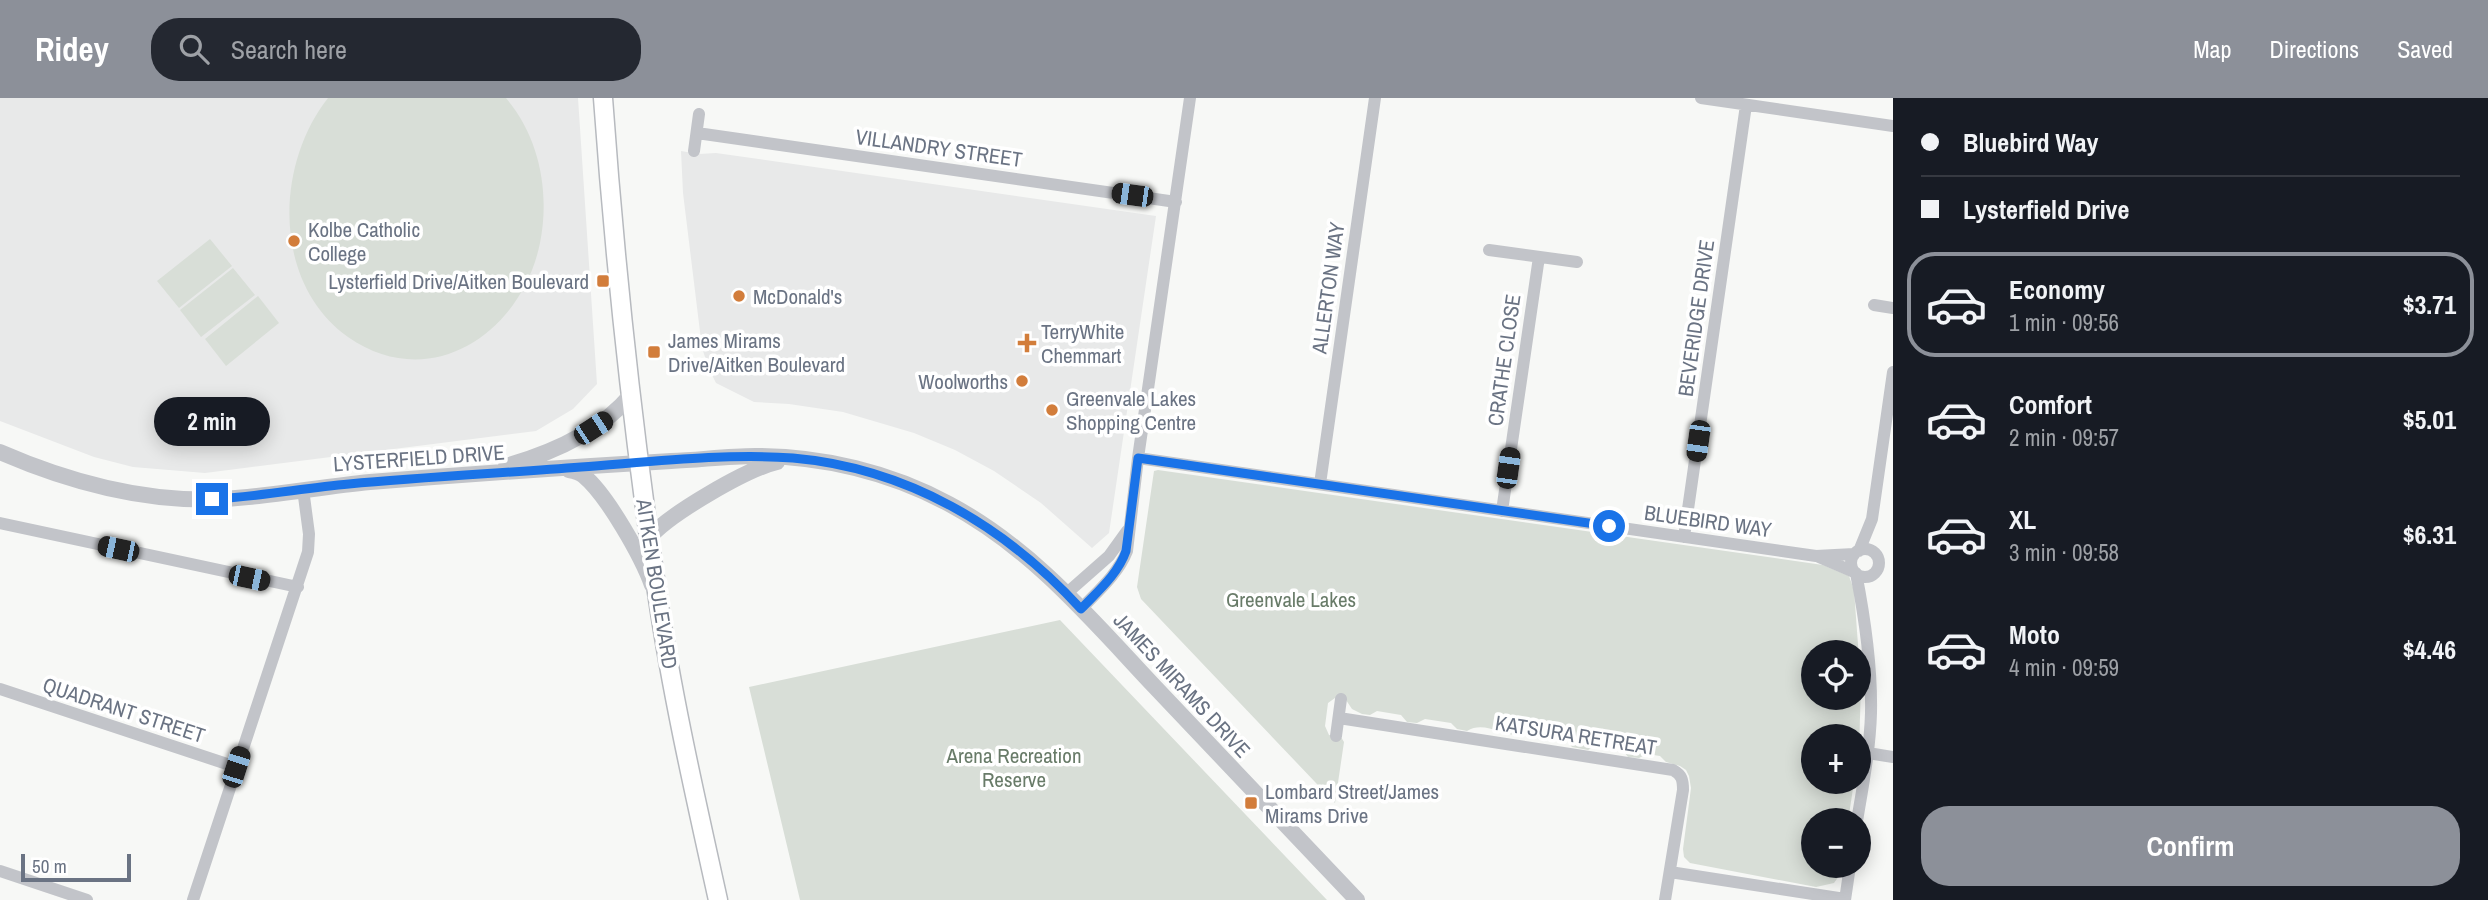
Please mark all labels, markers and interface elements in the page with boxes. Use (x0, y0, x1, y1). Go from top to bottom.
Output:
search box (151, 18, 641, 81)
text: Ridey (35, 27, 109, 71)
icon: search (175, 30, 213, 68)
text: Search here (231, 32, 347, 67)
text: Map (2193, 33, 2231, 65)
text: Directions (2269, 33, 2359, 65)
text: Saved (2397, 33, 2453, 65)
street label: VILLANDRY STREET (854, 122, 1025, 174)
text: Bluebird Way (1963, 125, 2098, 160)
car (1110, 182, 1155, 208)
text: Lysterfield Drive (1963, 192, 2129, 227)
place label: Kolbe Catholic College (308, 215, 420, 268)
street label: ALLERTON WAY (1304, 220, 1352, 357)
marker: Kolbe Catholic College (286, 233, 302, 249)
street label: BEVERIDGE DRIVE (1671, 238, 1721, 398)
place label: Lysterfield Drive/Aitken Boulevard (328, 267, 589, 296)
text: Economy (2009, 272, 2105, 307)
marker: Lysterfield Drive/Aitken Boulevard (595, 273, 611, 289)
icon: car (1925, 273, 1988, 336)
place label: McDonald's (753, 282, 842, 311)
text: $3.71 (2403, 287, 2456, 322)
marker: McDonald's (731, 288, 747, 304)
street label: CRATHE CLOSE (1480, 292, 1528, 428)
text: 1 min · 09:56 (2009, 307, 2119, 338)
place label: TerryWhite Chemmart (1041, 317, 1124, 370)
place label: James Mirams Drive/Aitken Boulevard (668, 326, 845, 379)
marker: TerryWhite Chemmart (1019, 335, 1035, 351)
marker: James Mirams Drive/Aitken Boulevard (646, 344, 662, 360)
place label: Woolworths (918, 367, 1008, 396)
marker: Woolworths (1014, 373, 1030, 389)
place label: Greenvale Lakes Shopping Centre (1066, 384, 1196, 437)
text: Comfort (2009, 387, 2092, 422)
icon: car (1925, 388, 1988, 451)
callout: 2 min (154, 398, 270, 446)
marker: Greenvale Lakes Shopping Centre (1044, 402, 1060, 418)
text: $5.01 (2403, 402, 2456, 437)
text: 2 min (187, 406, 237, 437)
car (570, 408, 617, 448)
car (1685, 419, 1712, 463)
text: 2 min · 09:57 (2009, 422, 2119, 453)
street label: LYSTERFIELD DRIVE (332, 438, 506, 478)
car (1495, 446, 1522, 490)
route end (196, 483, 228, 515)
street label: AITKEN BOULEVARD (629, 496, 685, 671)
street label: BLUEBIRD WAY (1642, 498, 1774, 544)
text: XL (2009, 502, 2036, 537)
icon: car (1925, 503, 1988, 566)
route start (1593, 510, 1625, 542)
text: $6.31 (2403, 517, 2456, 552)
car (96, 534, 141, 564)
text: 3 min · 09:58 (2009, 537, 2119, 568)
car (227, 563, 272, 593)
park label: Greenvale Lakes (1226, 585, 1356, 614)
street label: JAMES MIRAMS DRIVE (1107, 606, 1257, 764)
text: Moto (2009, 617, 2060, 652)
icon: car (1925, 618, 1988, 681)
text: $4.46 (2403, 632, 2456, 667)
map controls (1801, 640, 1871, 878)
button: locate (1801, 640, 1871, 710)
text: 4 min · 09:59 (2009, 652, 2119, 683)
street label: QUADRANT STREET (39, 670, 209, 750)
street label: KATSURA RETREAT (1493, 708, 1659, 762)
button: + (1801, 724, 1871, 794)
park label: Arena Recreation Reserve (946, 741, 1081, 794)
car (220, 744, 253, 790)
place label: Lombard Street/James Mirams Drive (1265, 777, 1439, 830)
marker: Lombard Street/James Mirams Drive (1243, 795, 1259, 811)
button: Confirm (1921, 806, 2460, 886)
button: − (1801, 808, 1871, 878)
scale bar (21, 851, 131, 883)
text: 50 m (32, 853, 67, 879)

